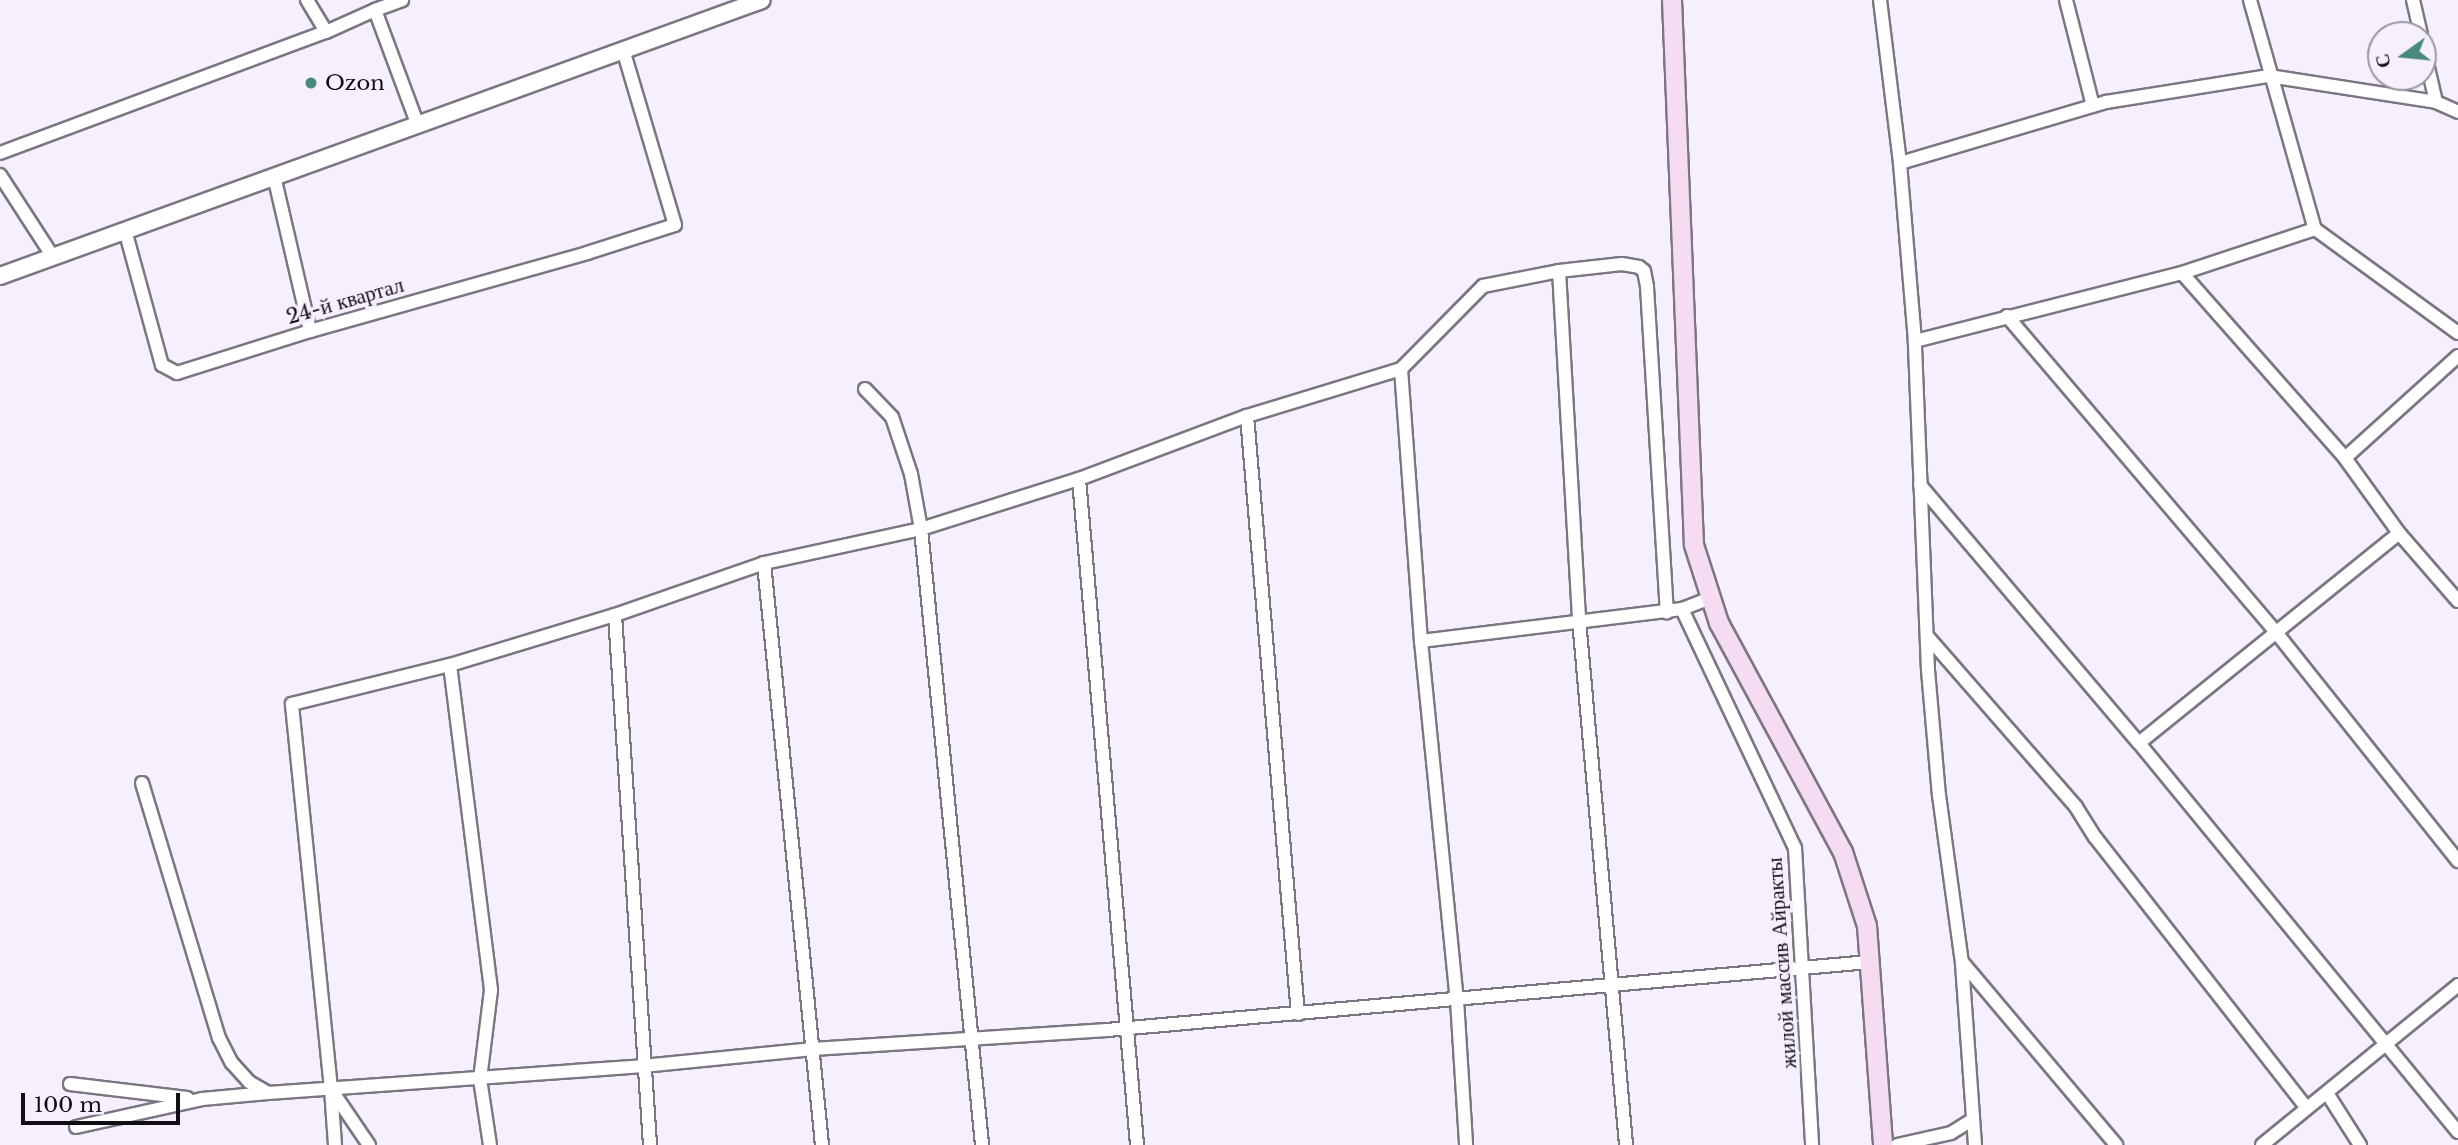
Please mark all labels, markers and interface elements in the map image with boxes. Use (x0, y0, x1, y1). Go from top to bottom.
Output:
north arrow (2367, 21, 2437, 91)
text: С (2370, 51, 2396, 71)
place label: Ozon (325, 70, 385, 96)
marker: Ozon (303, 75, 319, 91)
street label: 24-й квартал (283, 272, 407, 330)
street label: жилой массив Айракты (1762, 857, 1802, 1069)
scale bar (24, 1078, 184, 1122)
text: 100 m (34, 1092, 102, 1118)

